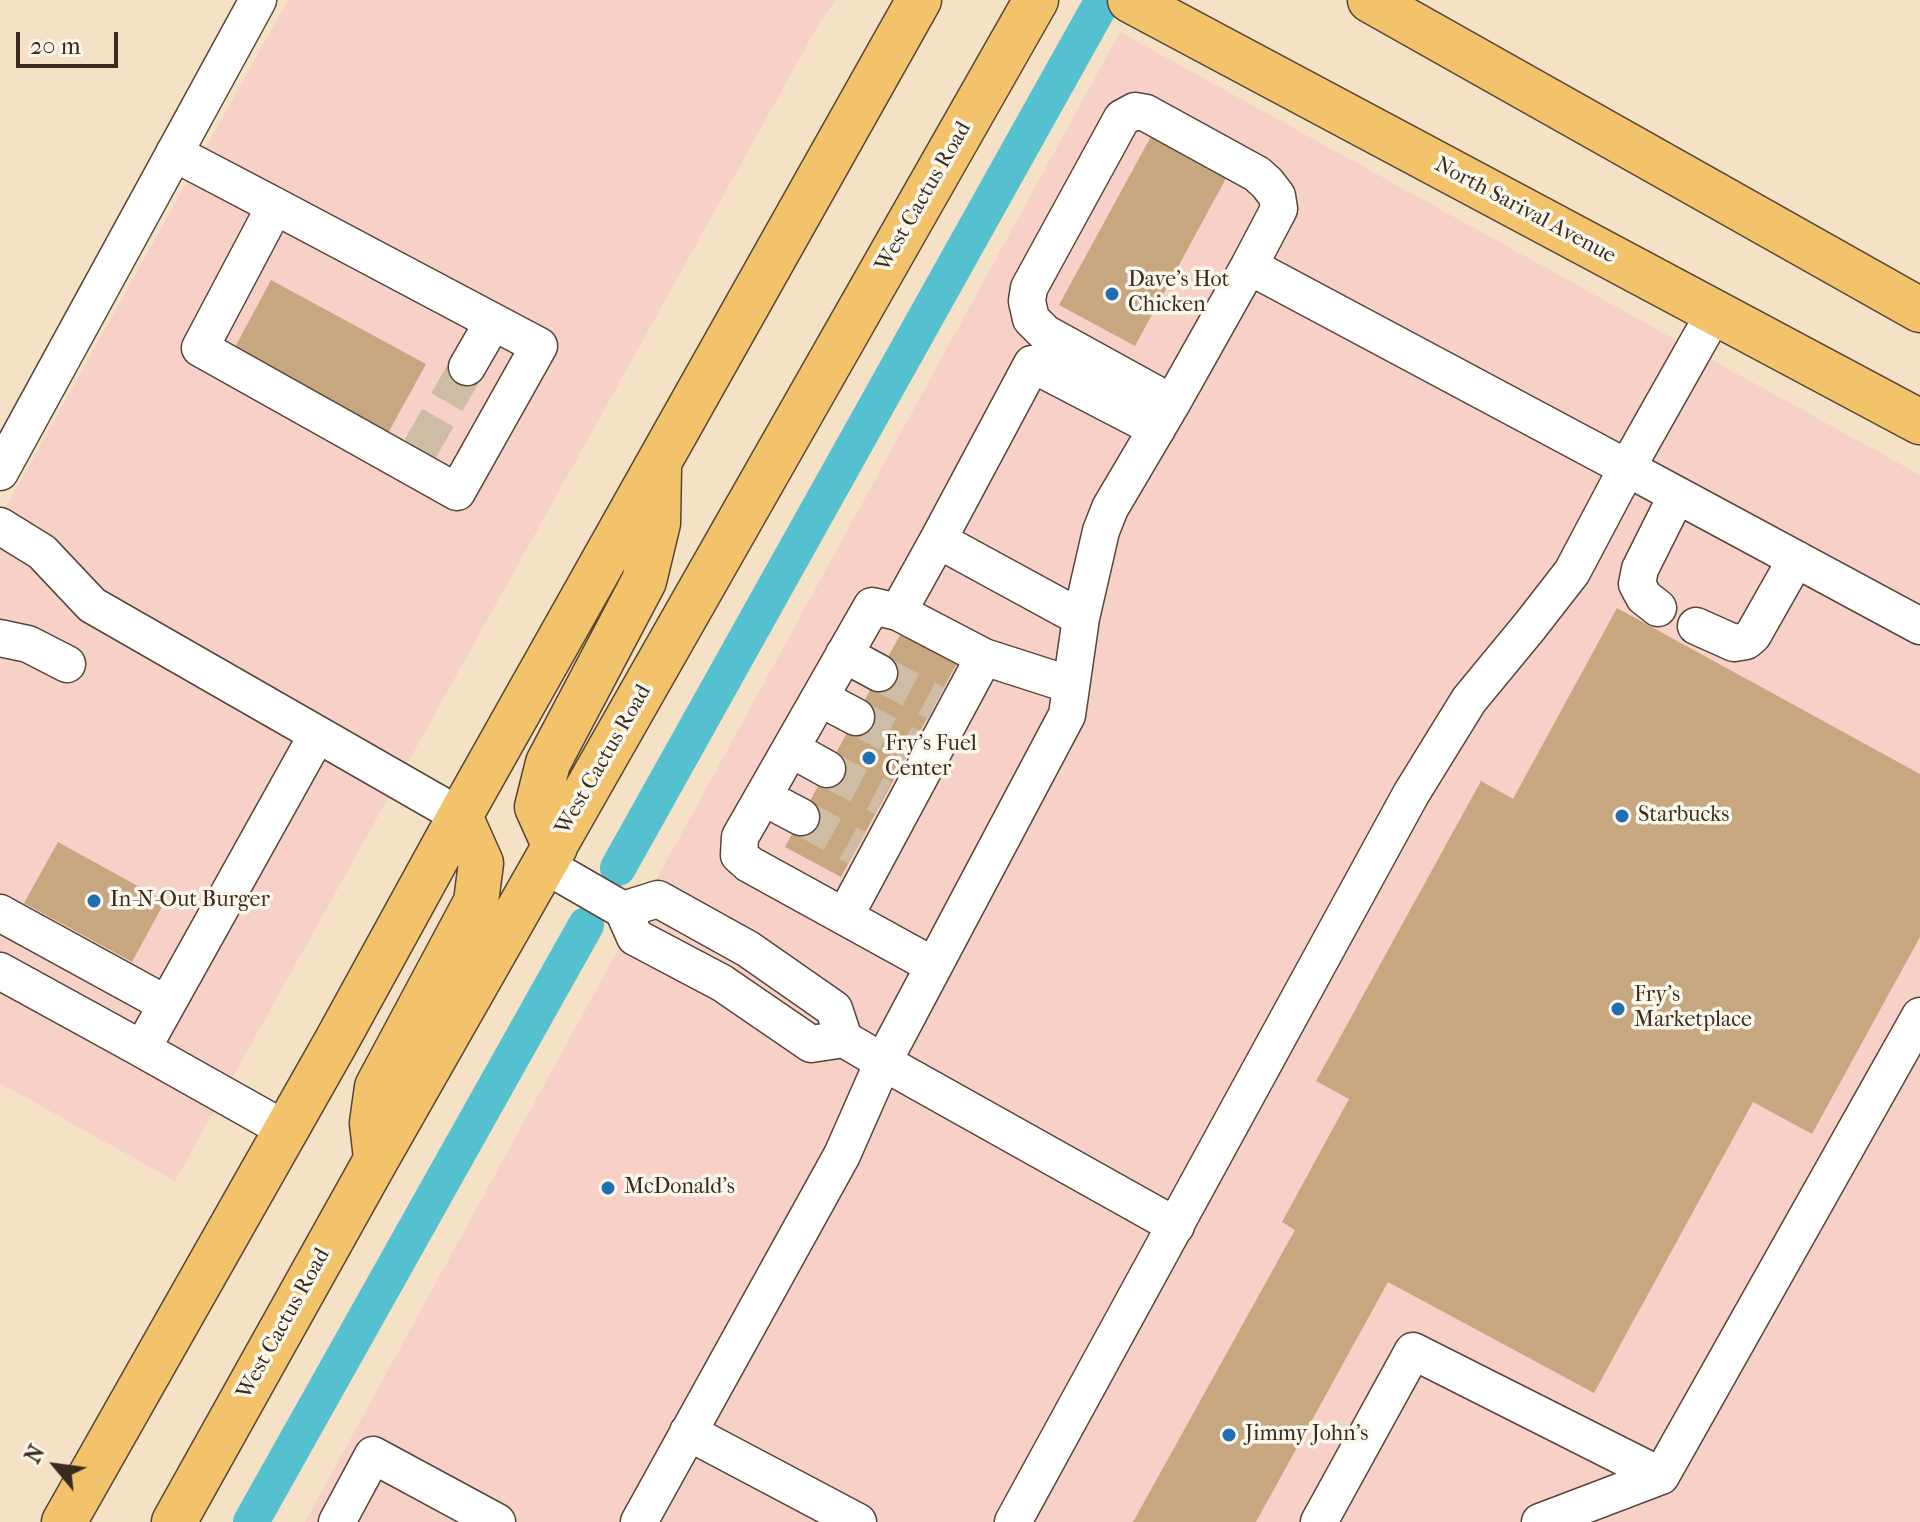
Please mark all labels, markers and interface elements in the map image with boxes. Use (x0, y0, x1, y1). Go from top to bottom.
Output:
scale bar (20, 16, 122, 66)
text: 20 m (30, 32, 81, 60)
street label: West Cactus Road (870, 117, 978, 277)
street label: North Sarival Avenue (1430, 152, 1620, 270)
place label: Dave's Hot Chicken (1128, 268, 1229, 320)
marker: Dave's Hot Chicken (1103, 285, 1121, 303)
street label: West Cactus Road (550, 680, 658, 840)
place label: Fry's Fuel Center (885, 732, 977, 784)
marker: Fry's Fuel Center (860, 749, 878, 767)
place label: Starbucks (1638, 803, 1729, 829)
marker: Starbucks (1613, 807, 1631, 825)
place label: In-N-Out Burger (110, 888, 270, 914)
marker: In-N-Out Burger (85, 892, 103, 910)
place label: Fry's Marketplace (1634, 983, 1752, 1034)
marker: Fry's Marketplace (1609, 1000, 1627, 1018)
place label: McDonald's (624, 1175, 735, 1201)
marker: McDonald's (599, 1179, 617, 1197)
street label: West Cactus Road (232, 1244, 336, 1404)
place label: Jimmy John's (1245, 1422, 1368, 1448)
north arrow (16, 1426, 96, 1506)
marker: Jimmy John's (1220, 1426, 1238, 1444)
text: N (20, 1441, 50, 1468)

